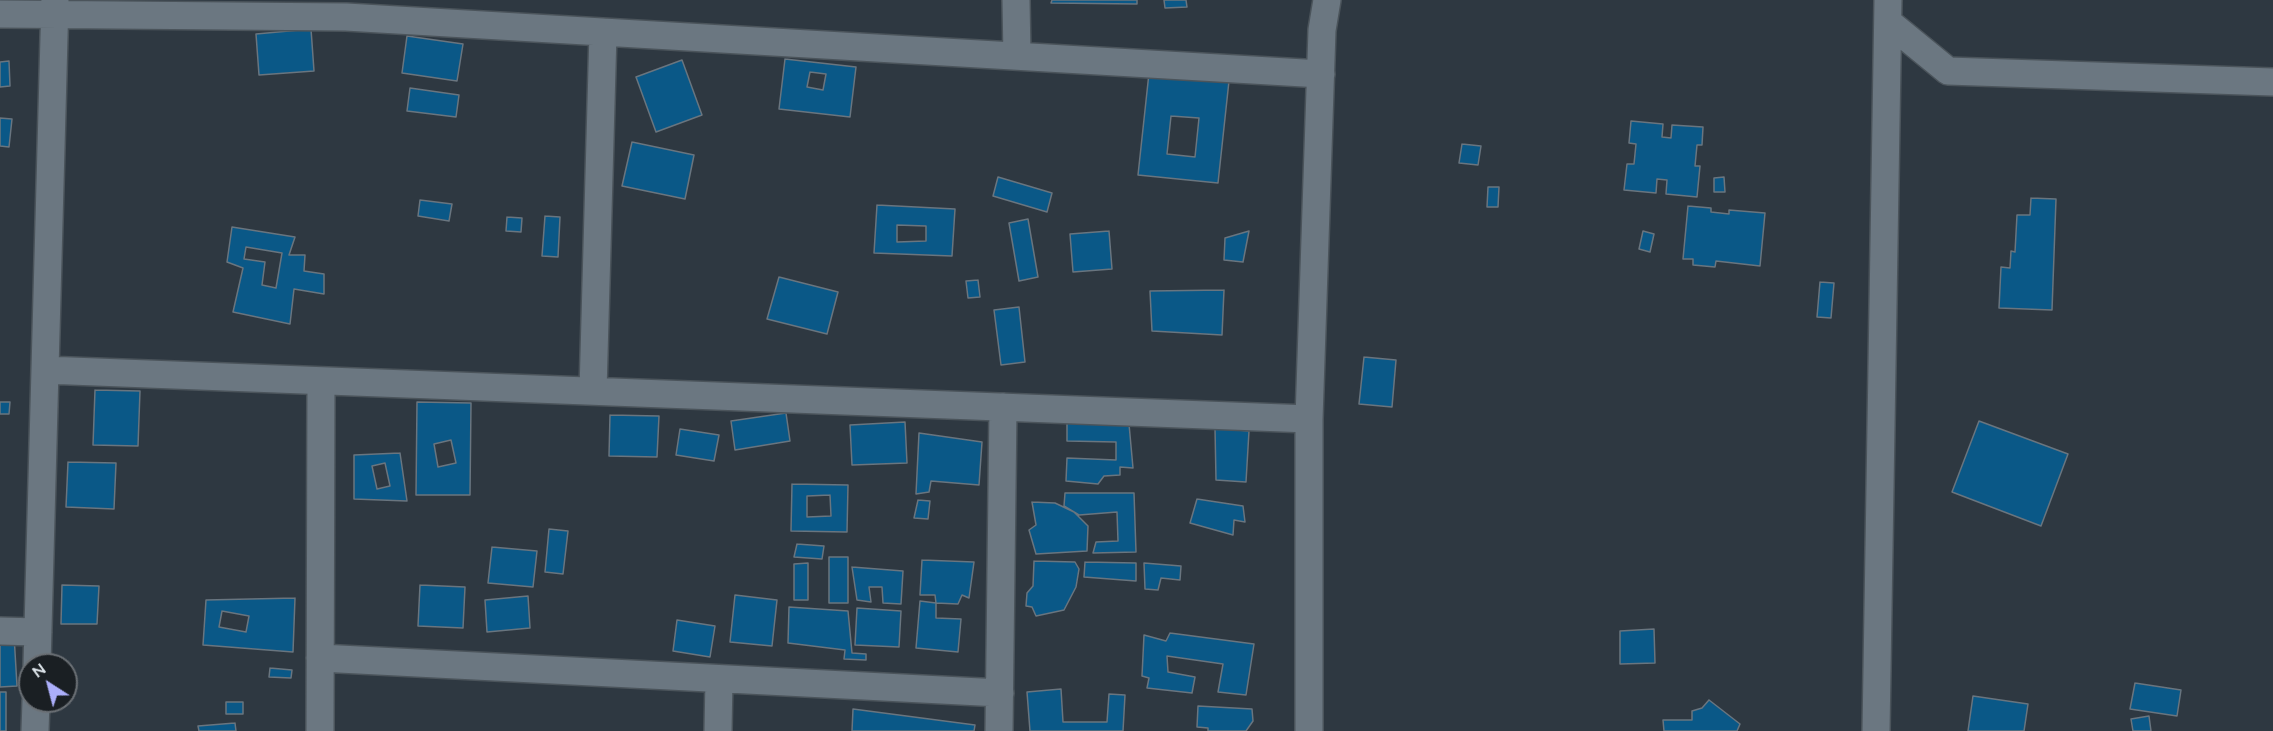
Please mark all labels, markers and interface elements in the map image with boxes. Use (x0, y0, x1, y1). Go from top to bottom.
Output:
north arrow (18, 653, 78, 713)
text: N (28, 658, 49, 682)

